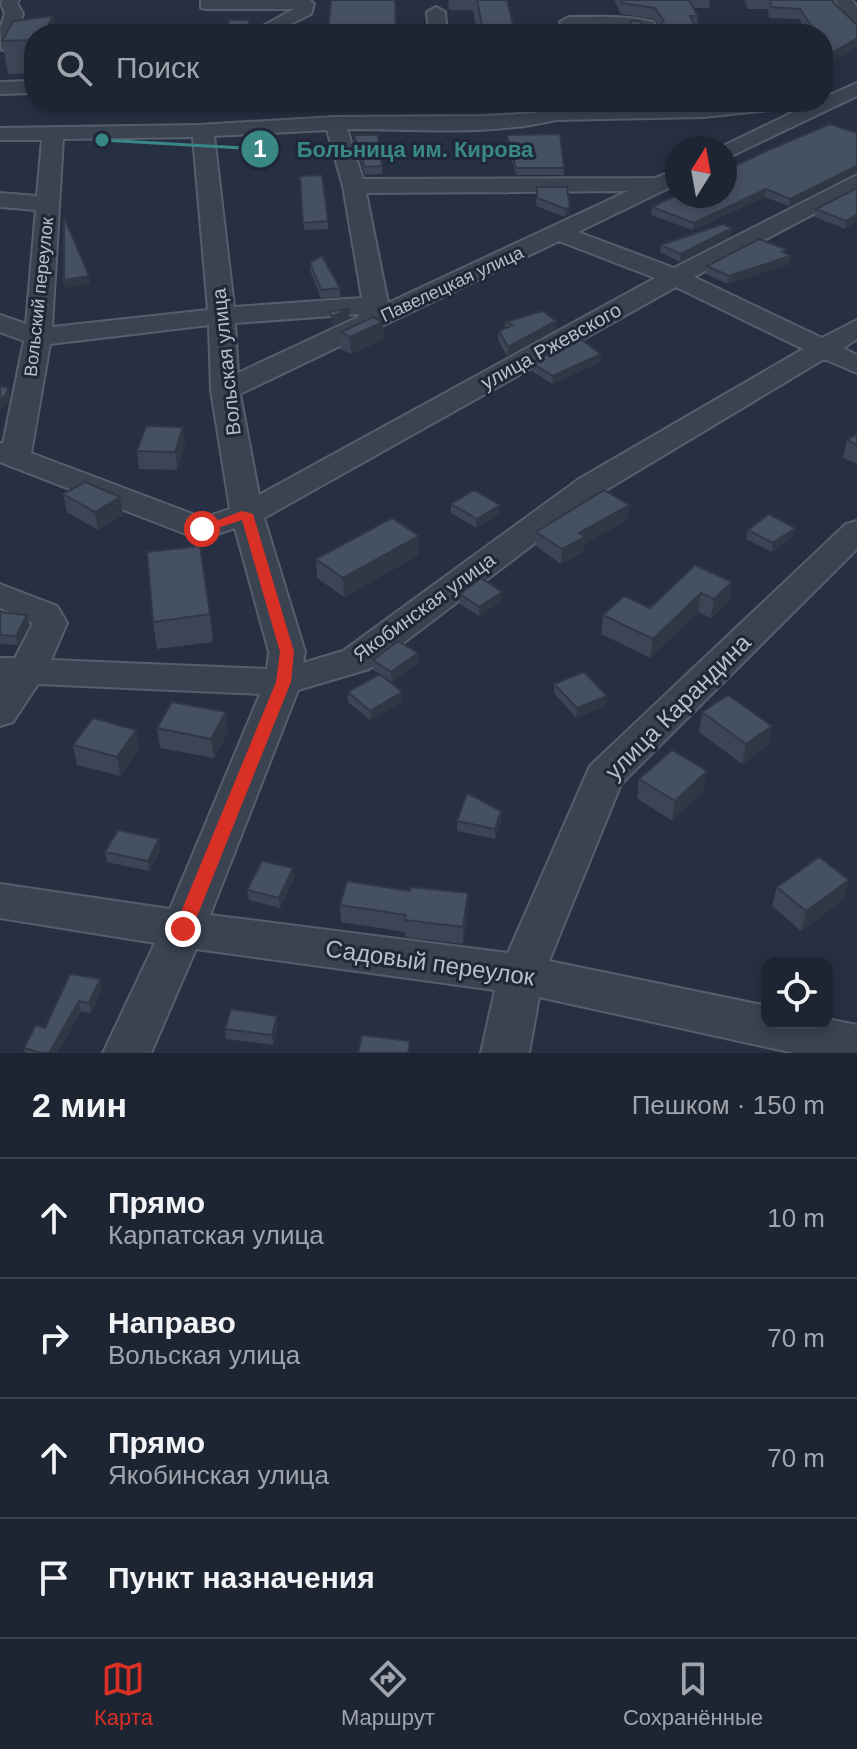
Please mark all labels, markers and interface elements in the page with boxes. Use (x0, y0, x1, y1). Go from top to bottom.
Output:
search box (24, 24, 833, 112)
icon: search (52, 46, 96, 90)
text: Поиск (116, 51, 199, 84)
callout: Больница им. Кирова (240, 126, 549, 172)
text: 1 (253, 135, 267, 162)
north arrow (665, 136, 737, 208)
text: Больница им. Кирова (297, 137, 534, 162)
street label: Вольский переулок (21, 216, 57, 378)
street label: Павелецкая улица (378, 242, 527, 326)
street label: Вольская улица (207, 286, 245, 437)
street label: улица Ржевского (477, 298, 625, 394)
route start (184, 511, 220, 547)
street label: Якобинская улица (349, 548, 500, 666)
street label: улица Карандина (600, 628, 756, 785)
route end (165, 911, 201, 947)
street label: Садовый переулок (324, 934, 537, 991)
map controls (761, 957, 833, 1029)
button: locate (761, 957, 833, 1029)
text: 2 мин (32, 1086, 127, 1124)
text: Пешком · 150 m (632, 1090, 825, 1120)
text: Прямо (108, 1186, 205, 1219)
icon: ahead (32, 1196, 76, 1240)
text: 10 m (767, 1203, 825, 1233)
text: Карпатская улица (108, 1220, 324, 1250)
text: Направо (108, 1306, 236, 1339)
icon: right (32, 1316, 76, 1360)
text: 70 m (767, 1323, 825, 1353)
text: Вольская улица (108, 1340, 300, 1370)
text: Прямо (108, 1426, 205, 1459)
icon: ahead (32, 1436, 76, 1480)
text: 70 m (767, 1443, 825, 1473)
text: Якобинская улица (108, 1460, 329, 1490)
icon: arrive (32, 1556, 76, 1600)
text: Пункт назначения (108, 1561, 375, 1594)
tab: Карта (94, 1657, 153, 1731)
tab: Маршрут (341, 1657, 435, 1731)
tab: Сохранённые (623, 1657, 763, 1731)

